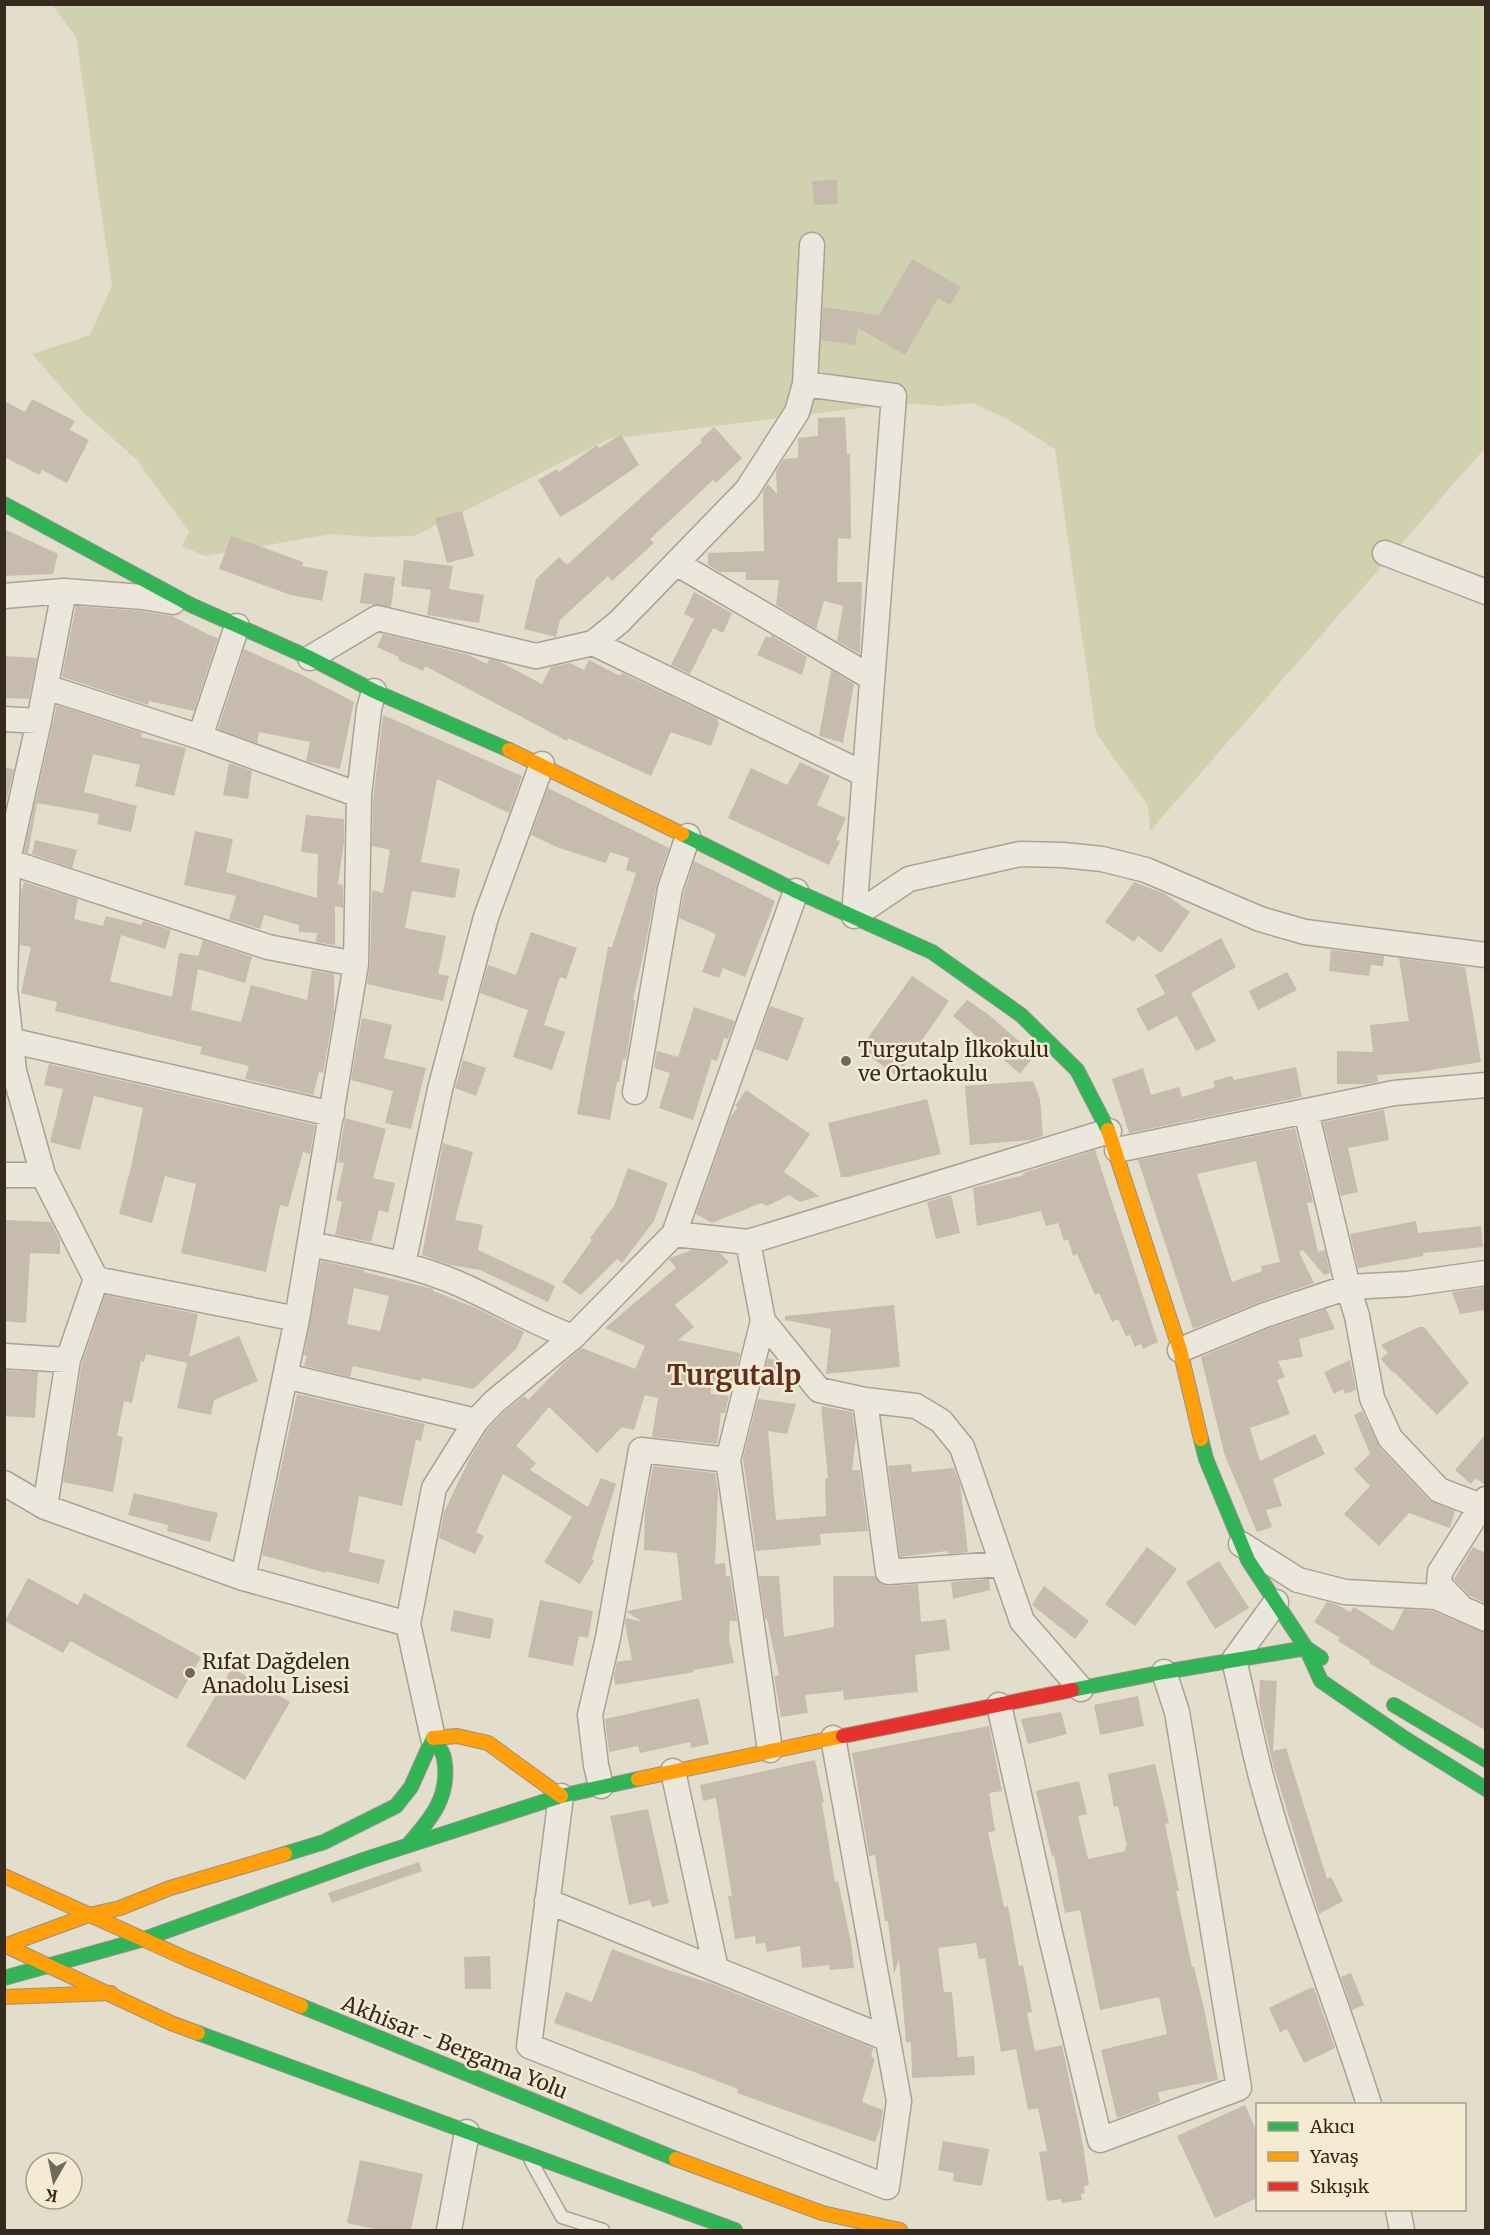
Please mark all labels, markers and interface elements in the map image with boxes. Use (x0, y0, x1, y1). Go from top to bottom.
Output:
place label: Turgutalp İlkokulu ve Ortaokulu (857, 1036, 1049, 1087)
marker: Turgutalp İlkokulu ve Ortaokulu (839, 1054, 853, 1068)
district label: Turgutalp (667, 1358, 801, 1392)
place label: Rıfat Dağdelen Anadolu Lisesi (201, 1648, 350, 1699)
marker: Rıfat Dağdelen Anadolu Lisesi (183, 1666, 197, 1680)
street label: Akhisar - Bergama Yolu (337, 1989, 572, 2105)
legend (1256, 2103, 1466, 2211)
text: Akıcı (1309, 2115, 1355, 2138)
text: Yavaş (1309, 2145, 1359, 2168)
north arrow (24, 2151, 84, 2211)
text: Sıkışık (1310, 2175, 1370, 2198)
text: K (44, 2185, 59, 2207)

